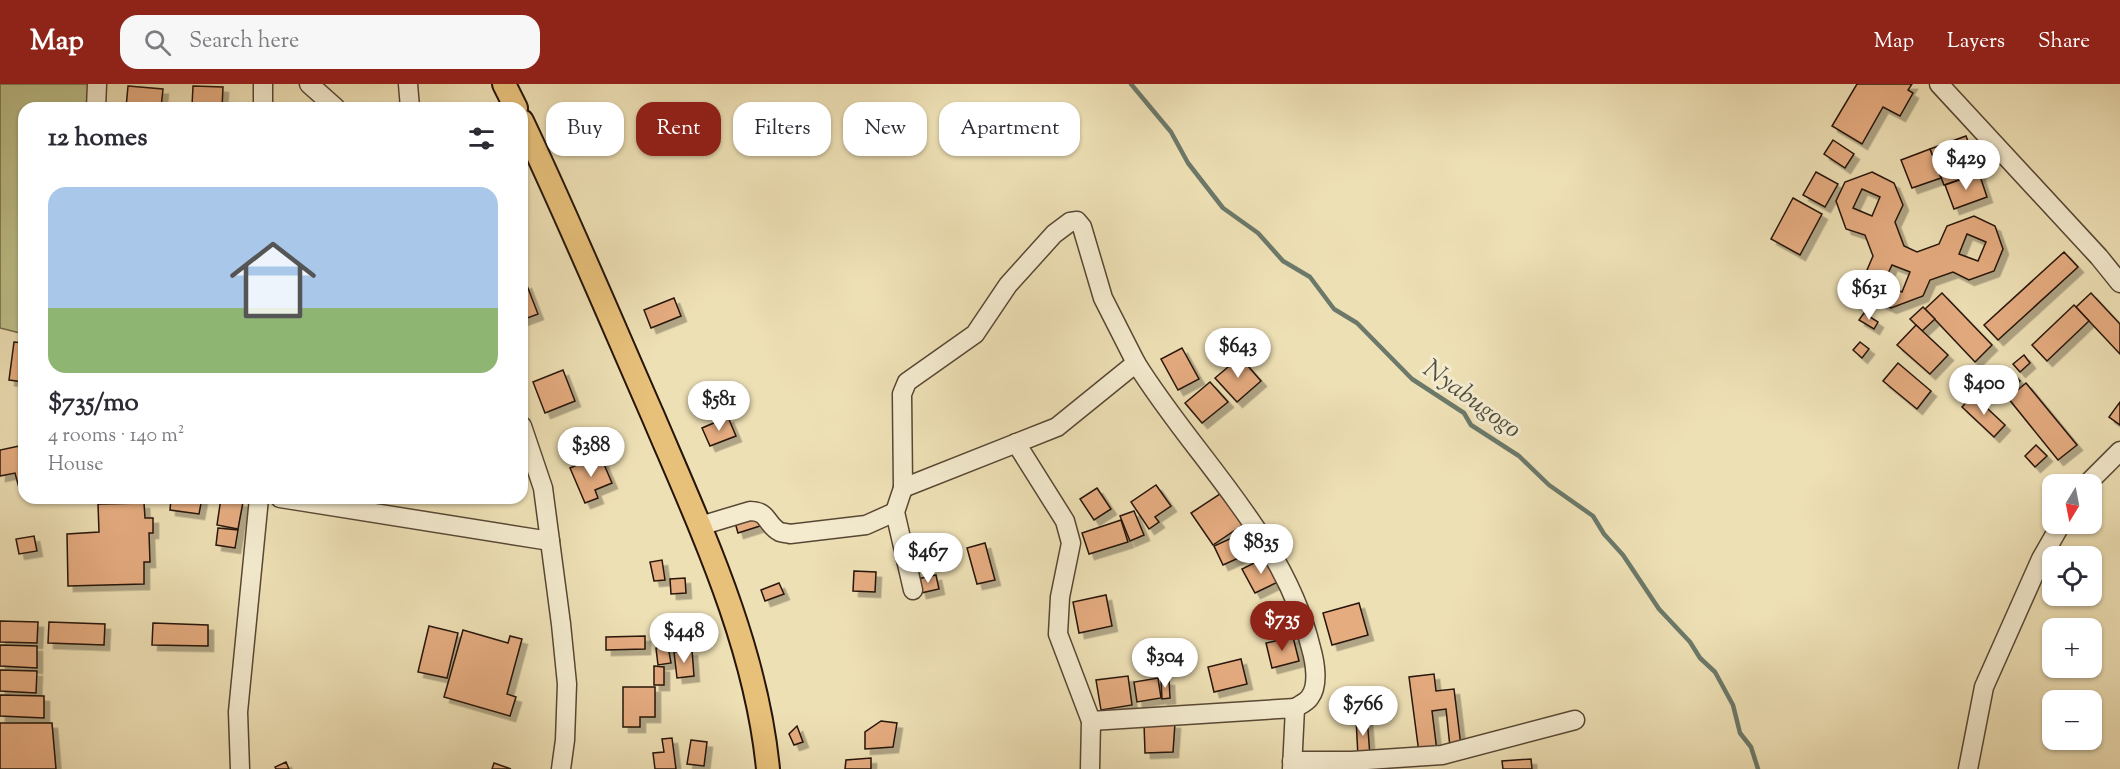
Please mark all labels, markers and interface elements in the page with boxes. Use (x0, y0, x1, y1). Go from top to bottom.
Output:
search box (120, 15, 540, 69)
text: Map (30, 22, 84, 62)
icon: search (141, 26, 174, 59)
text: Search here (189, 26, 299, 58)
text: Map (1874, 27, 1914, 57)
text: Layers (1947, 27, 2005, 57)
text: Share (2038, 27, 2090, 57)
chip: Buy (546, 102, 624, 156)
chip: Rent (636, 102, 721, 156)
chip: Filters (733, 102, 831, 156)
chip: New (843, 102, 927, 156)
chip: Apartment (939, 102, 1080, 156)
text: 12 homes (48, 120, 147, 157)
icon: filters (465, 122, 498, 155)
pin: $429 (1930, 140, 2002, 191)
text: $429 (1946, 145, 1986, 174)
icon: home (219, 226, 327, 334)
pin: $631 (1833, 270, 1905, 321)
text: $631 (1851, 275, 1887, 304)
pin: $643 (1202, 328, 1274, 379)
text: $643 (1219, 333, 1257, 362)
water label: Nyabugogo (1415, 352, 1528, 448)
pin: $400 (1948, 365, 2020, 416)
text: $400 (1963, 370, 2005, 399)
pin: $581 (683, 381, 755, 432)
text: $735/mo (48, 385, 139, 422)
text: $581 (702, 386, 736, 415)
text: 4 rooms · 140 m² (48, 422, 185, 451)
pin: $388 (555, 427, 627, 478)
text: $388 (572, 432, 610, 461)
text: House (48, 451, 103, 480)
north arrow (2042, 474, 2102, 534)
map controls (2042, 474, 2102, 750)
pin: $835 (1225, 524, 1297, 575)
text: $835 (1243, 529, 1279, 558)
pin: $467 (892, 533, 964, 584)
text: $467 (908, 538, 948, 567)
button: locate (2042, 546, 2102, 606)
pin: $735 (1246, 601, 1318, 652)
text: $735 (1264, 606, 1300, 635)
pin: $448 (648, 613, 720, 664)
text: $448 (664, 618, 704, 647)
button: + (2042, 618, 2102, 678)
pin: $304 (1129, 638, 1201, 689)
text: $304 (1146, 643, 1184, 672)
pin: $766 (1327, 686, 1399, 737)
button: − (2042, 690, 2102, 750)
text: $766 (1343, 691, 1383, 720)

